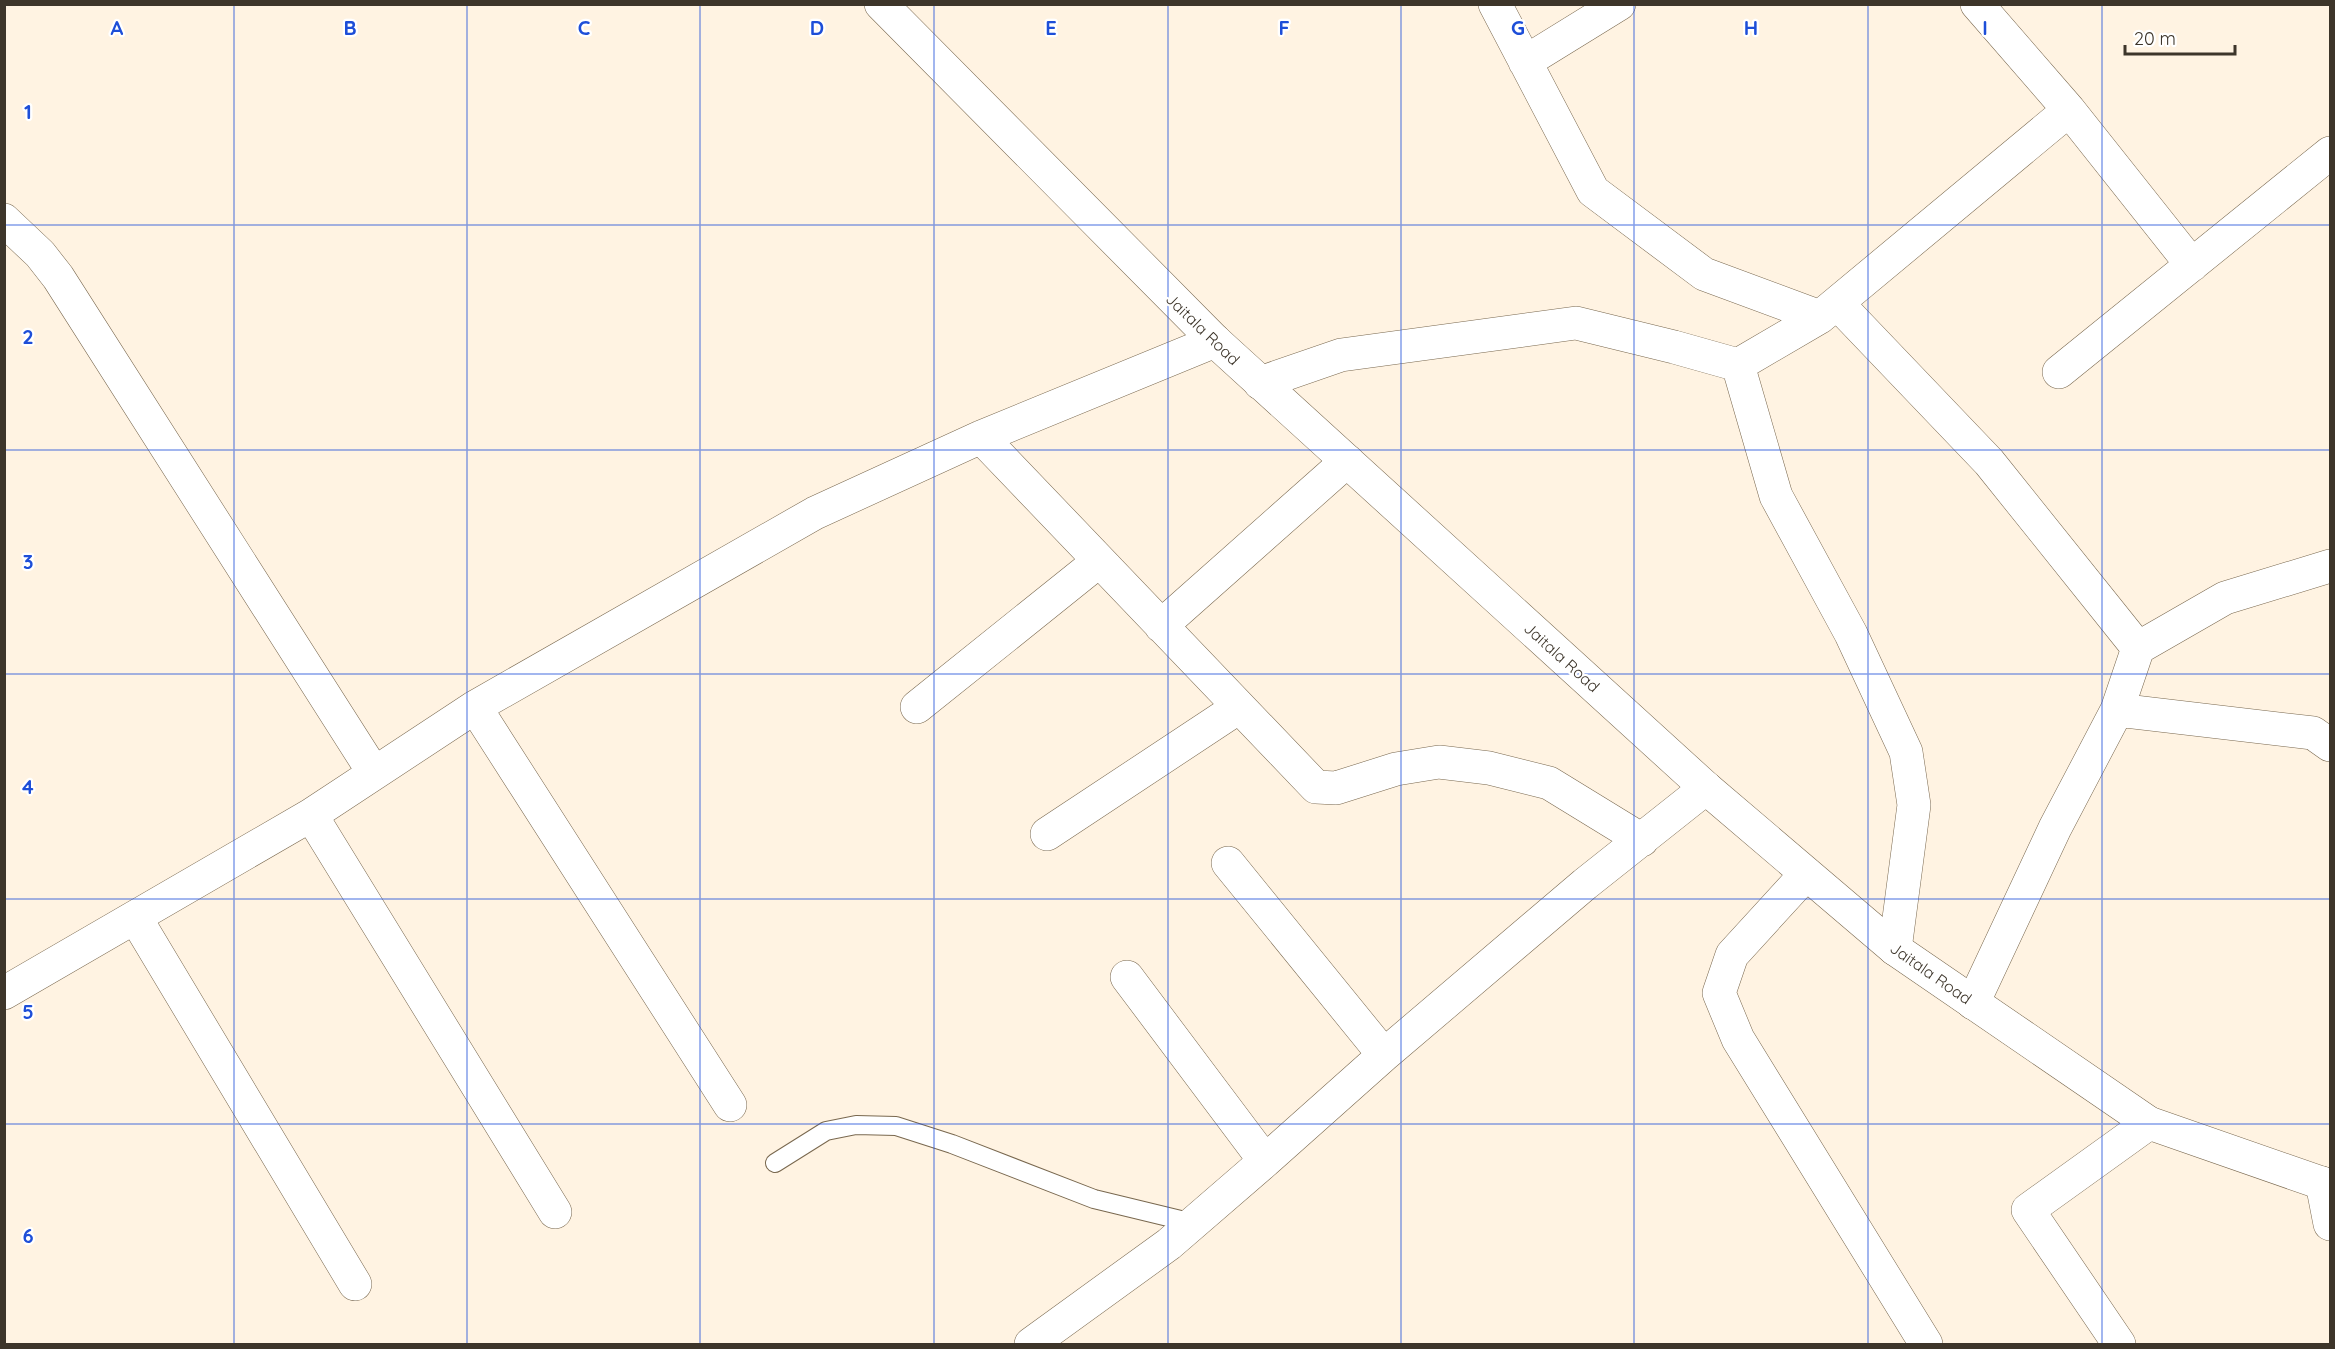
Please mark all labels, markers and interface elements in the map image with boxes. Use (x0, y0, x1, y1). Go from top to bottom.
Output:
text: A (111, 15, 124, 40)
text: B (343, 15, 357, 40)
text: C (578, 15, 591, 40)
text: D (810, 15, 824, 40)
text: E (1045, 15, 1057, 40)
text: F (1278, 15, 1290, 40)
text: G (1511, 15, 1525, 40)
text: H (1744, 15, 1758, 40)
text: I (1982, 15, 1988, 40)
scale bar (2125, 18, 2234, 56)
text: 20 m (2134, 27, 2176, 50)
text: 1 (24, 99, 32, 124)
street label: Jaitala Road (1162, 289, 1244, 369)
text: 2 (22, 324, 34, 349)
text: 3 (23, 549, 33, 574)
street label: Jaitala Road (1520, 618, 1604, 696)
text: 4 (22, 774, 34, 799)
street label: Jaitala Road (1886, 938, 1976, 1008)
text: 5 (22, 999, 34, 1024)
text: 6 (22, 1223, 34, 1248)

